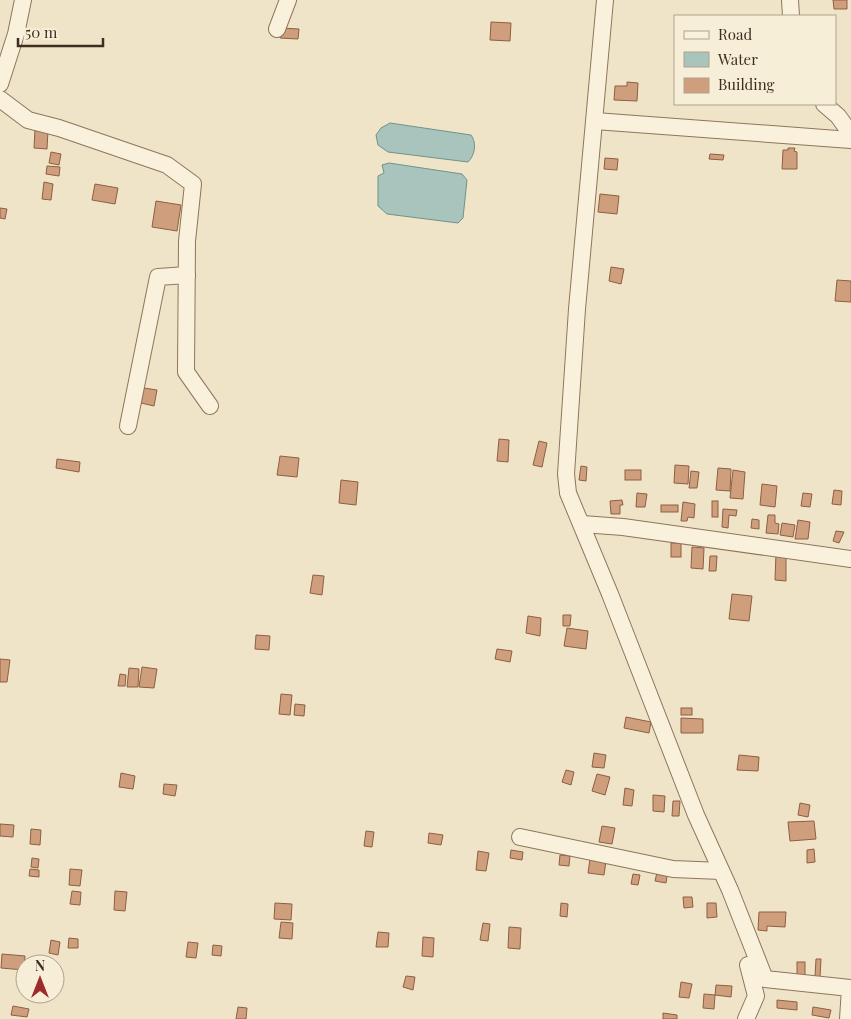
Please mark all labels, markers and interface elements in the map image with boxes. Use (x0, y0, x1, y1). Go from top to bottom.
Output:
scale bar (18, 15, 102, 47)
legend (674, 15, 836, 105)
text: 50 m (25, 22, 58, 42)
text: Road (718, 24, 752, 44)
text: Water (717, 49, 758, 69)
text: Building (718, 74, 775, 94)
north arrow (15, 954, 65, 1004)
text: N (35, 956, 45, 975)

